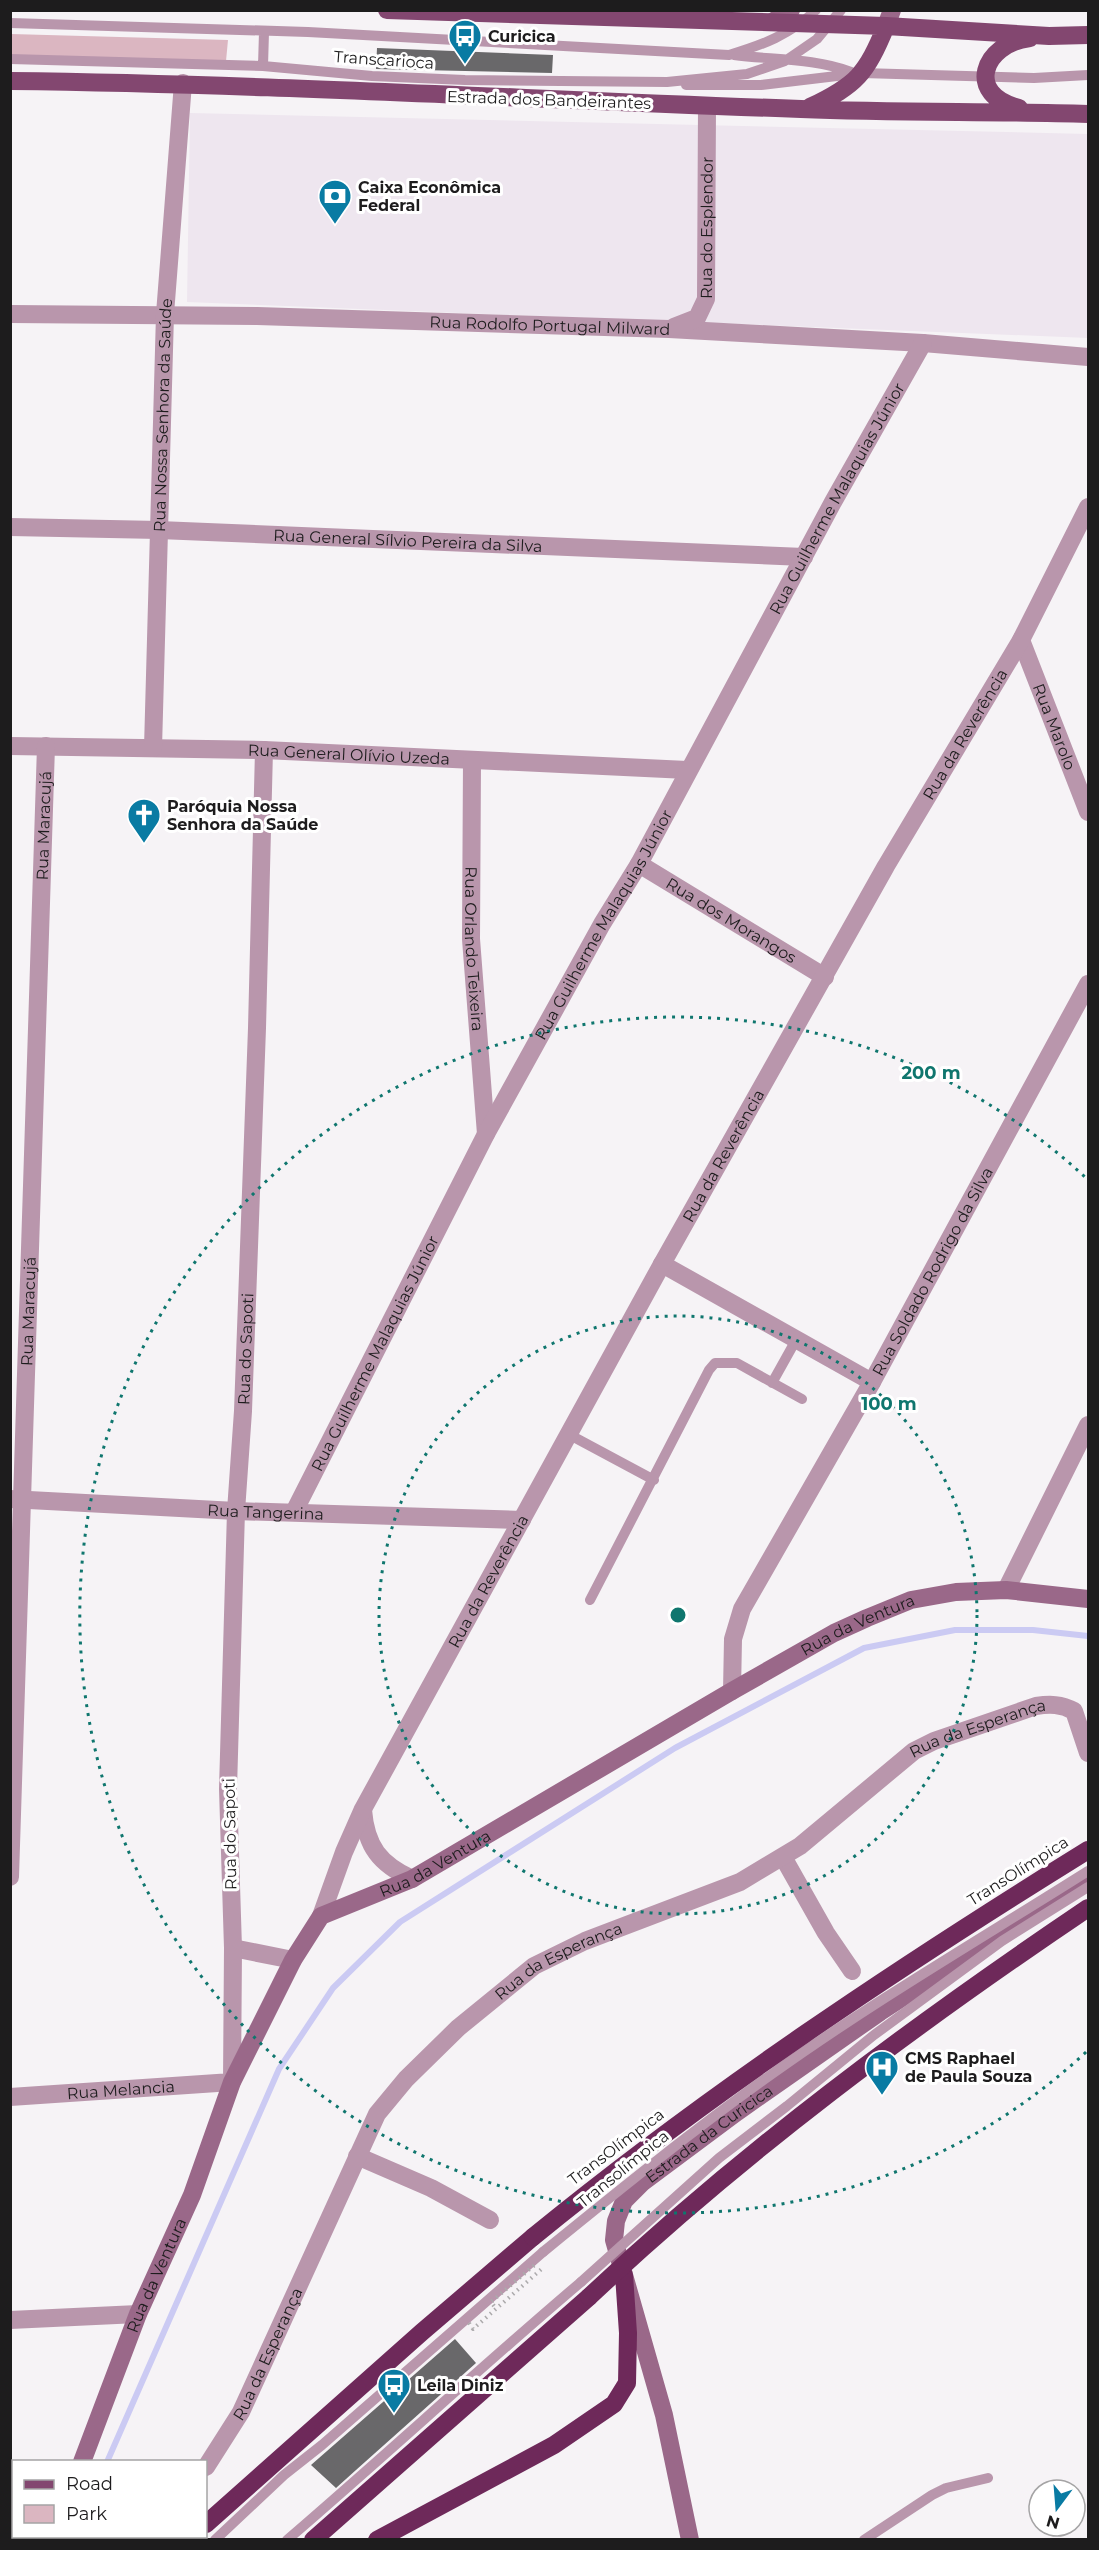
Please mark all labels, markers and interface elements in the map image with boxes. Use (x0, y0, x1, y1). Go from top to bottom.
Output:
bus stop icon: Curicica (447, 18, 483, 65)
place label: Curicica (488, 27, 556, 46)
street label: Transcarioca (333, 47, 435, 73)
street label: Estrada dos Bandeirantes (447, 87, 652, 113)
street label: Rua do Esplendor (697, 156, 716, 299)
bank icon: Caixa Econômica Federal (317, 178, 353, 225)
place label: Caixa Econômica Federal (358, 178, 501, 215)
street label: Rua Nossa Senhora da Saúde (149, 297, 176, 532)
street label: Rua Rodolfo Portugal Milward (429, 312, 670, 339)
street label: Rua Guilherme Malaquias Júnior (765, 379, 908, 617)
street label: Rua General Sílvio Pereira da Silva (273, 525, 543, 556)
street label: Rua da Reverência (918, 665, 1011, 803)
street label: Rua Marolo (1029, 681, 1080, 773)
street label: Rua General Olívio Uzeda (248, 740, 450, 768)
street label: Rua Maracujá (32, 770, 55, 881)
church icon: Paróquia Nossa Senhora da Saúde (126, 797, 162, 844)
place label: Paróquia Nossa Senhora da Saúde (167, 797, 318, 834)
street label: Rua Guilherme Malaquias Júnior (530, 806, 676, 1043)
street label: Rua Orlando Teixeira (461, 866, 488, 1032)
street label: Rua dos Morangos (663, 873, 800, 967)
text: 200 m (901, 1062, 961, 1084)
street label: Rua da Reverência (678, 1086, 768, 1225)
street label: Rua Soldado Rodrigo da Silva (868, 1163, 996, 1379)
street label: Rua Guilherme Malaquias Júnior (307, 1232, 442, 1474)
street label: Rua Maracujá (17, 1256, 39, 1366)
street label: Rua do Sapoti (234, 1293, 257, 1405)
text: 100 m (861, 1393, 917, 1415)
street label: Rua Tangerina (207, 1500, 324, 1523)
street label: Rua da Reverência (444, 1511, 532, 1651)
street label: Rua da Ventura (797, 1590, 917, 1660)
centre of rings (668, 1605, 688, 1625)
street label: Rua da Esperança (906, 1695, 1047, 1761)
street label: Rua do Sapoti (220, 1778, 240, 1890)
street label: Rua da Ventura (376, 1826, 494, 1901)
street label: TransOlímpica (964, 1832, 1072, 1910)
street label: Rua da Esperança (491, 1918, 625, 2004)
hospital icon: CMS Raphael de Paula Souza (864, 2049, 900, 2096)
place label: CMS Raphael de Paula Souza (905, 2049, 1033, 2086)
street label: Rua Melancia (66, 2076, 175, 2103)
street label: Estrada da Curicica (641, 2081, 776, 2187)
street label: TransOlímpica (564, 2105, 668, 2189)
street label: Transolímpica (573, 2126, 673, 2212)
street label: Rua da Ventura (122, 2215, 190, 2335)
street label: Rua da Esperança (229, 2285, 306, 2424)
bus stop icon: Leila Diniz (376, 2367, 412, 2414)
place label: Leila Diniz (417, 2376, 504, 2395)
legend (12, 2460, 207, 2538)
text: Road (66, 2473, 113, 2495)
north arrow (1027, 2478, 1087, 2538)
text: Park (66, 2503, 107, 2525)
text: N (1044, 2511, 1062, 2533)

